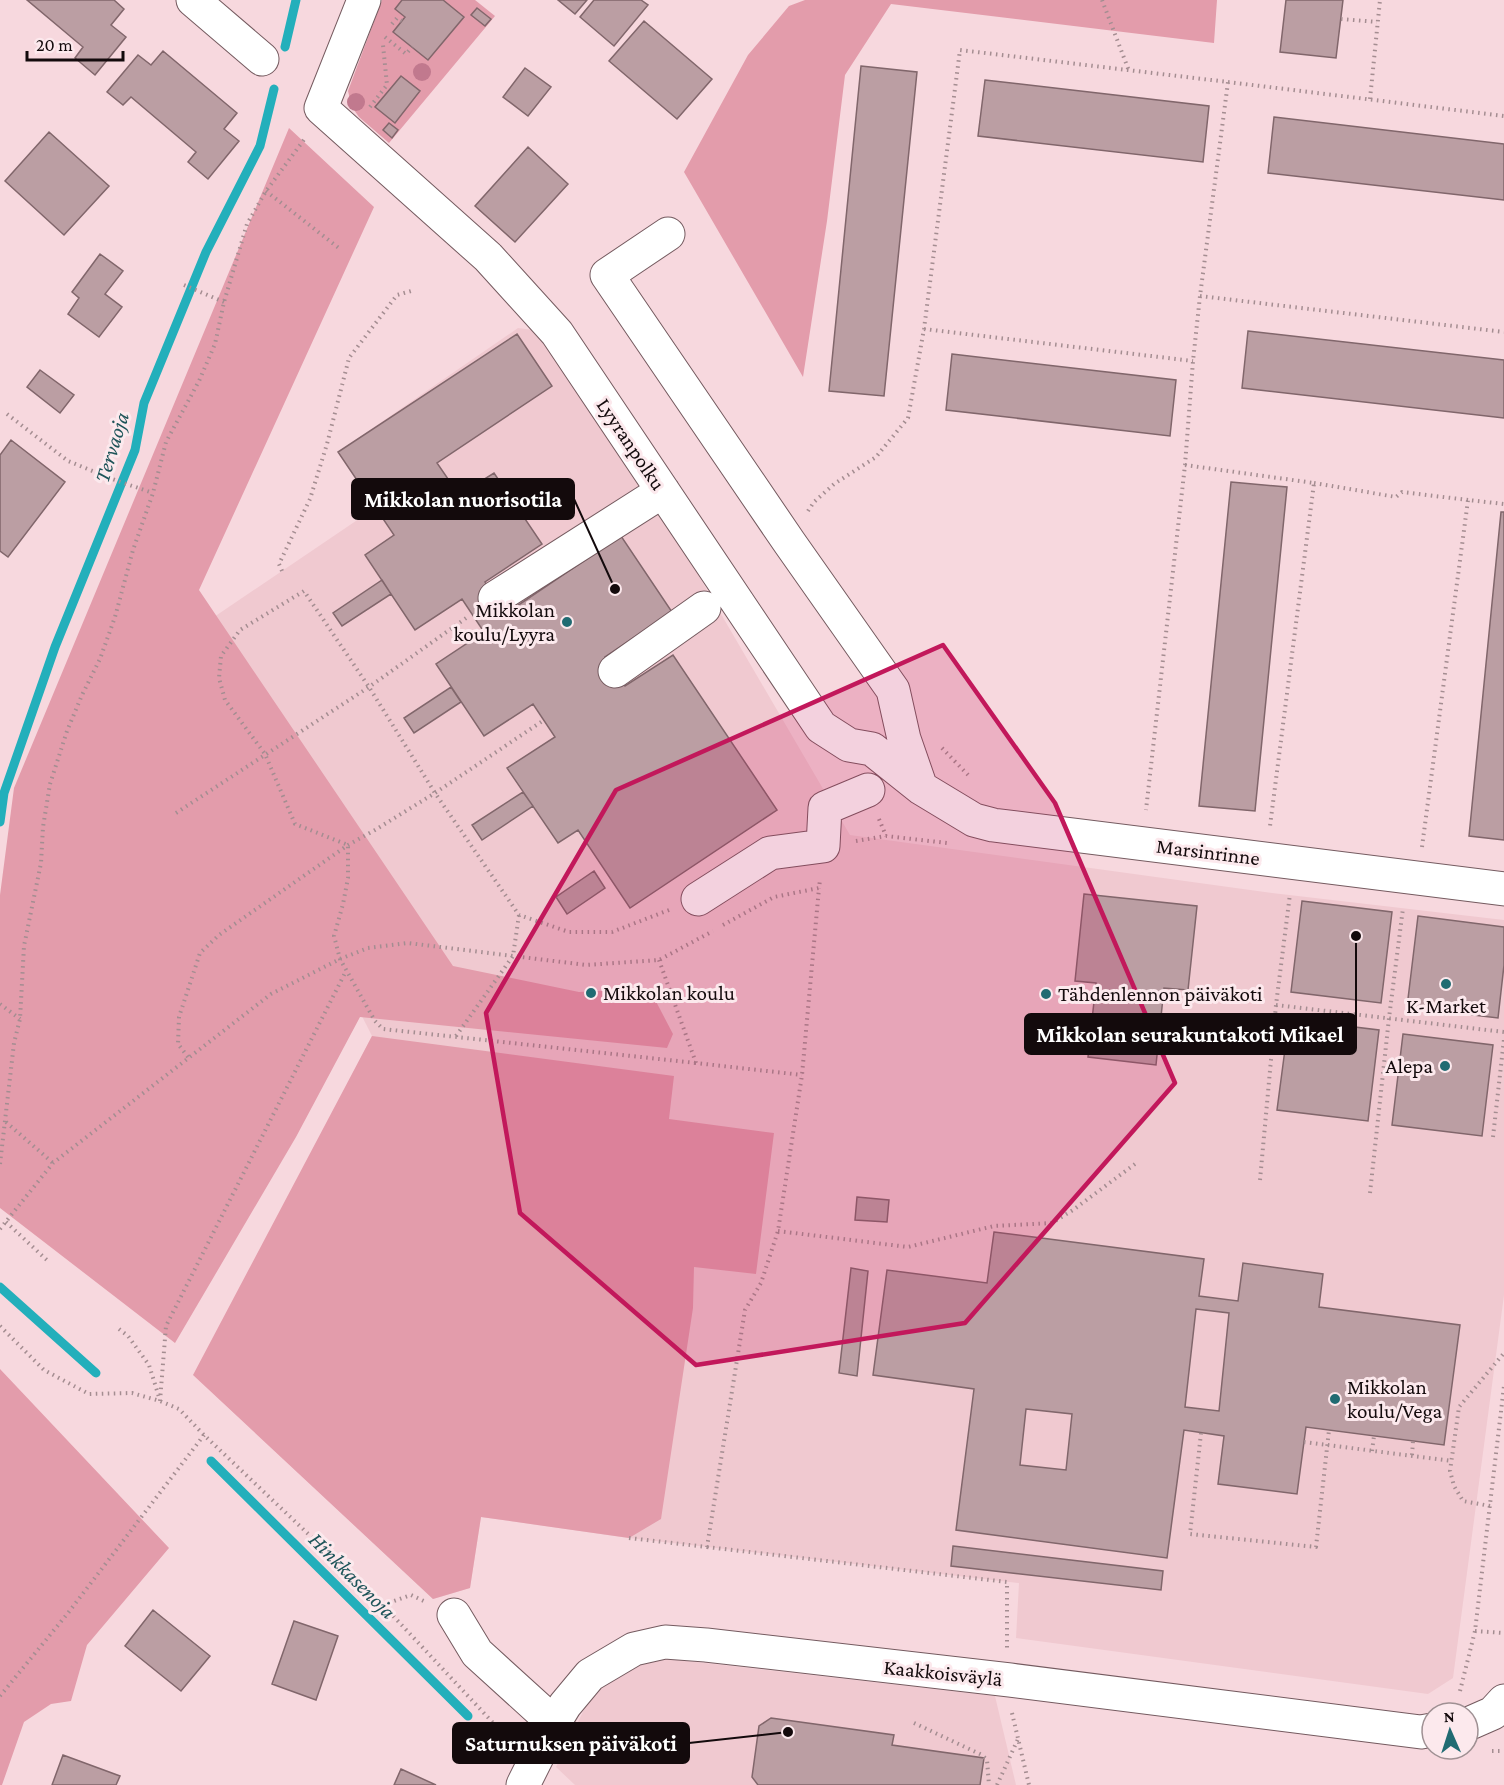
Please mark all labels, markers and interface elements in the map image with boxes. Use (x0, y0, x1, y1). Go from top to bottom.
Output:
scale bar (27, 24, 123, 62)
text: 20 m (36, 35, 73, 55)
street label: Lyyranpolku (592, 393, 670, 495)
water label: Tervaoja (89, 409, 135, 486)
callout: Mikkolan nuorisotila (352, 479, 574, 519)
text: Mikkolan nuorisotila (364, 487, 562, 512)
place label: Mikkolan koulu/Lyyra (453, 598, 555, 646)
marker: Mikkolan koulu/Lyyra (560, 615, 574, 629)
street label: Marsinrinne (1155, 834, 1261, 870)
marker: K-Market (1439, 977, 1453, 991)
place label: Mikkolan koulu (603, 981, 735, 1005)
place label: Tähdenlennon päiväkoti (1058, 982, 1263, 1006)
marker: Mikkolan koulu (584, 986, 598, 1000)
marker: Tähdenlennon päiväkoti (1039, 987, 1053, 1001)
place label: K-Market (1406, 994, 1487, 1018)
callout: Mikkolan seurakuntakoti Mikael (1025, 1014, 1356, 1054)
text: Mikkolan seurakuntakoti Mikael (1036, 1022, 1344, 1047)
place label: Alepa (1386, 1054, 1433, 1078)
marker: Alepa (1438, 1059, 1452, 1073)
place label: Mikkolan koulu/Vega (1347, 1375, 1443, 1423)
marker: Mikkolan koulu/Vega (1328, 1392, 1342, 1406)
water label: Hinkkasenoja (303, 1527, 401, 1625)
street label: Kaakkoisväylä (882, 1655, 1004, 1691)
north arrow (1420, 1701, 1480, 1761)
text: N (1443, 1708, 1455, 1725)
callout: Saturnuksen päiväkoti (453, 1723, 689, 1763)
text: Saturnuksen päiväkoti (465, 1731, 678, 1756)

